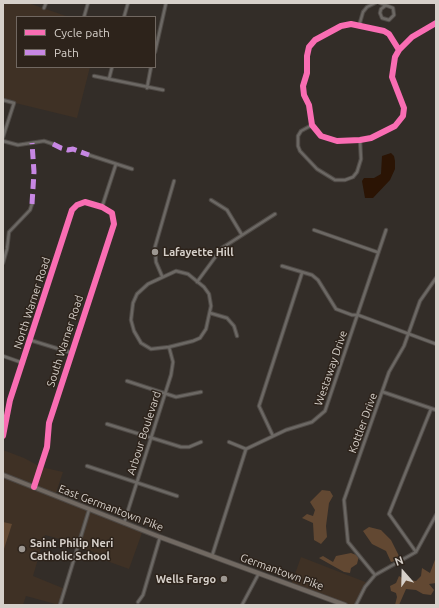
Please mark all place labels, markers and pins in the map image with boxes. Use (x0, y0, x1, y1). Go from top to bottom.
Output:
place label: Lafayette Hill (163, 245, 233, 259)
marker: Lafayette Hill (150, 247, 160, 257)
place label: Saint Philip Neri Catholic School (30, 536, 113, 562)
marker: Saint Philip Neri Catholic School (17, 544, 27, 554)
place label: Wells Fargo (156, 572, 216, 586)
marker: Wells Fargo (219, 574, 229, 584)

